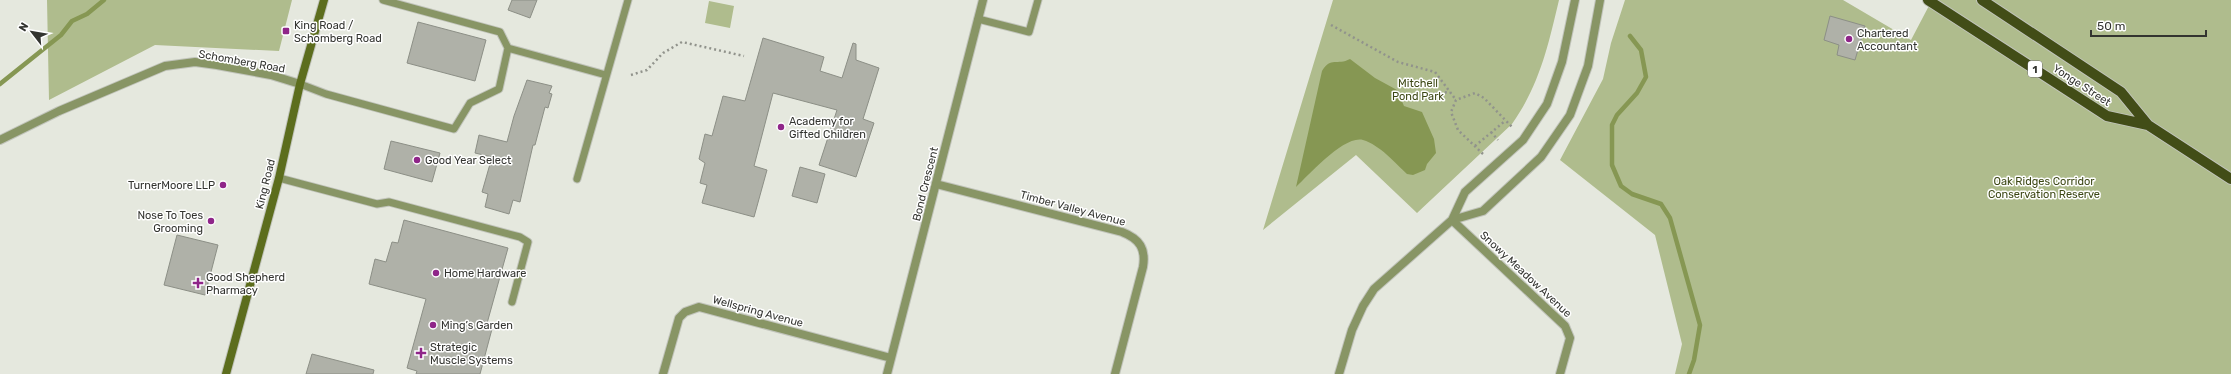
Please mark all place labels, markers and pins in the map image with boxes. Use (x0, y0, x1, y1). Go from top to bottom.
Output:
place label: King Road / Schomberg Road (294, 19, 382, 45)
marker: King Road / Schomberg Road (281, 26, 291, 36)
place label: Chartered Accountant (1857, 27, 1918, 53)
marker: Chartered Accountant (1844, 34, 1854, 44)
place label: Academy for Gifted Children (789, 115, 866, 141)
marker: Academy for Gifted Children (776, 122, 786, 132)
place label: Good Year Select (425, 154, 512, 167)
marker: Good Year Select (412, 155, 422, 165)
place label: TurnerMoore LLP (128, 179, 215, 192)
marker: TurnerMoore LLP (218, 180, 228, 190)
place label: Nose To Toes Grooming (137, 209, 203, 235)
marker: Nose To Toes Grooming (206, 216, 216, 226)
place label: Home Hardware (444, 267, 526, 280)
marker: Home Hardware (431, 268, 441, 278)
place label: Good Shepherd Pharmacy (206, 271, 285, 297)
marker: Good Shepherd Pharmacy (193, 278, 203, 288)
place label: Ming’s Garden (441, 319, 513, 332)
marker: Ming’s Garden (428, 320, 438, 330)
place label: Strategic Muscle Systems (430, 341, 513, 367)
marker: Strategic Muscle Systems (415, 347, 427, 359)

